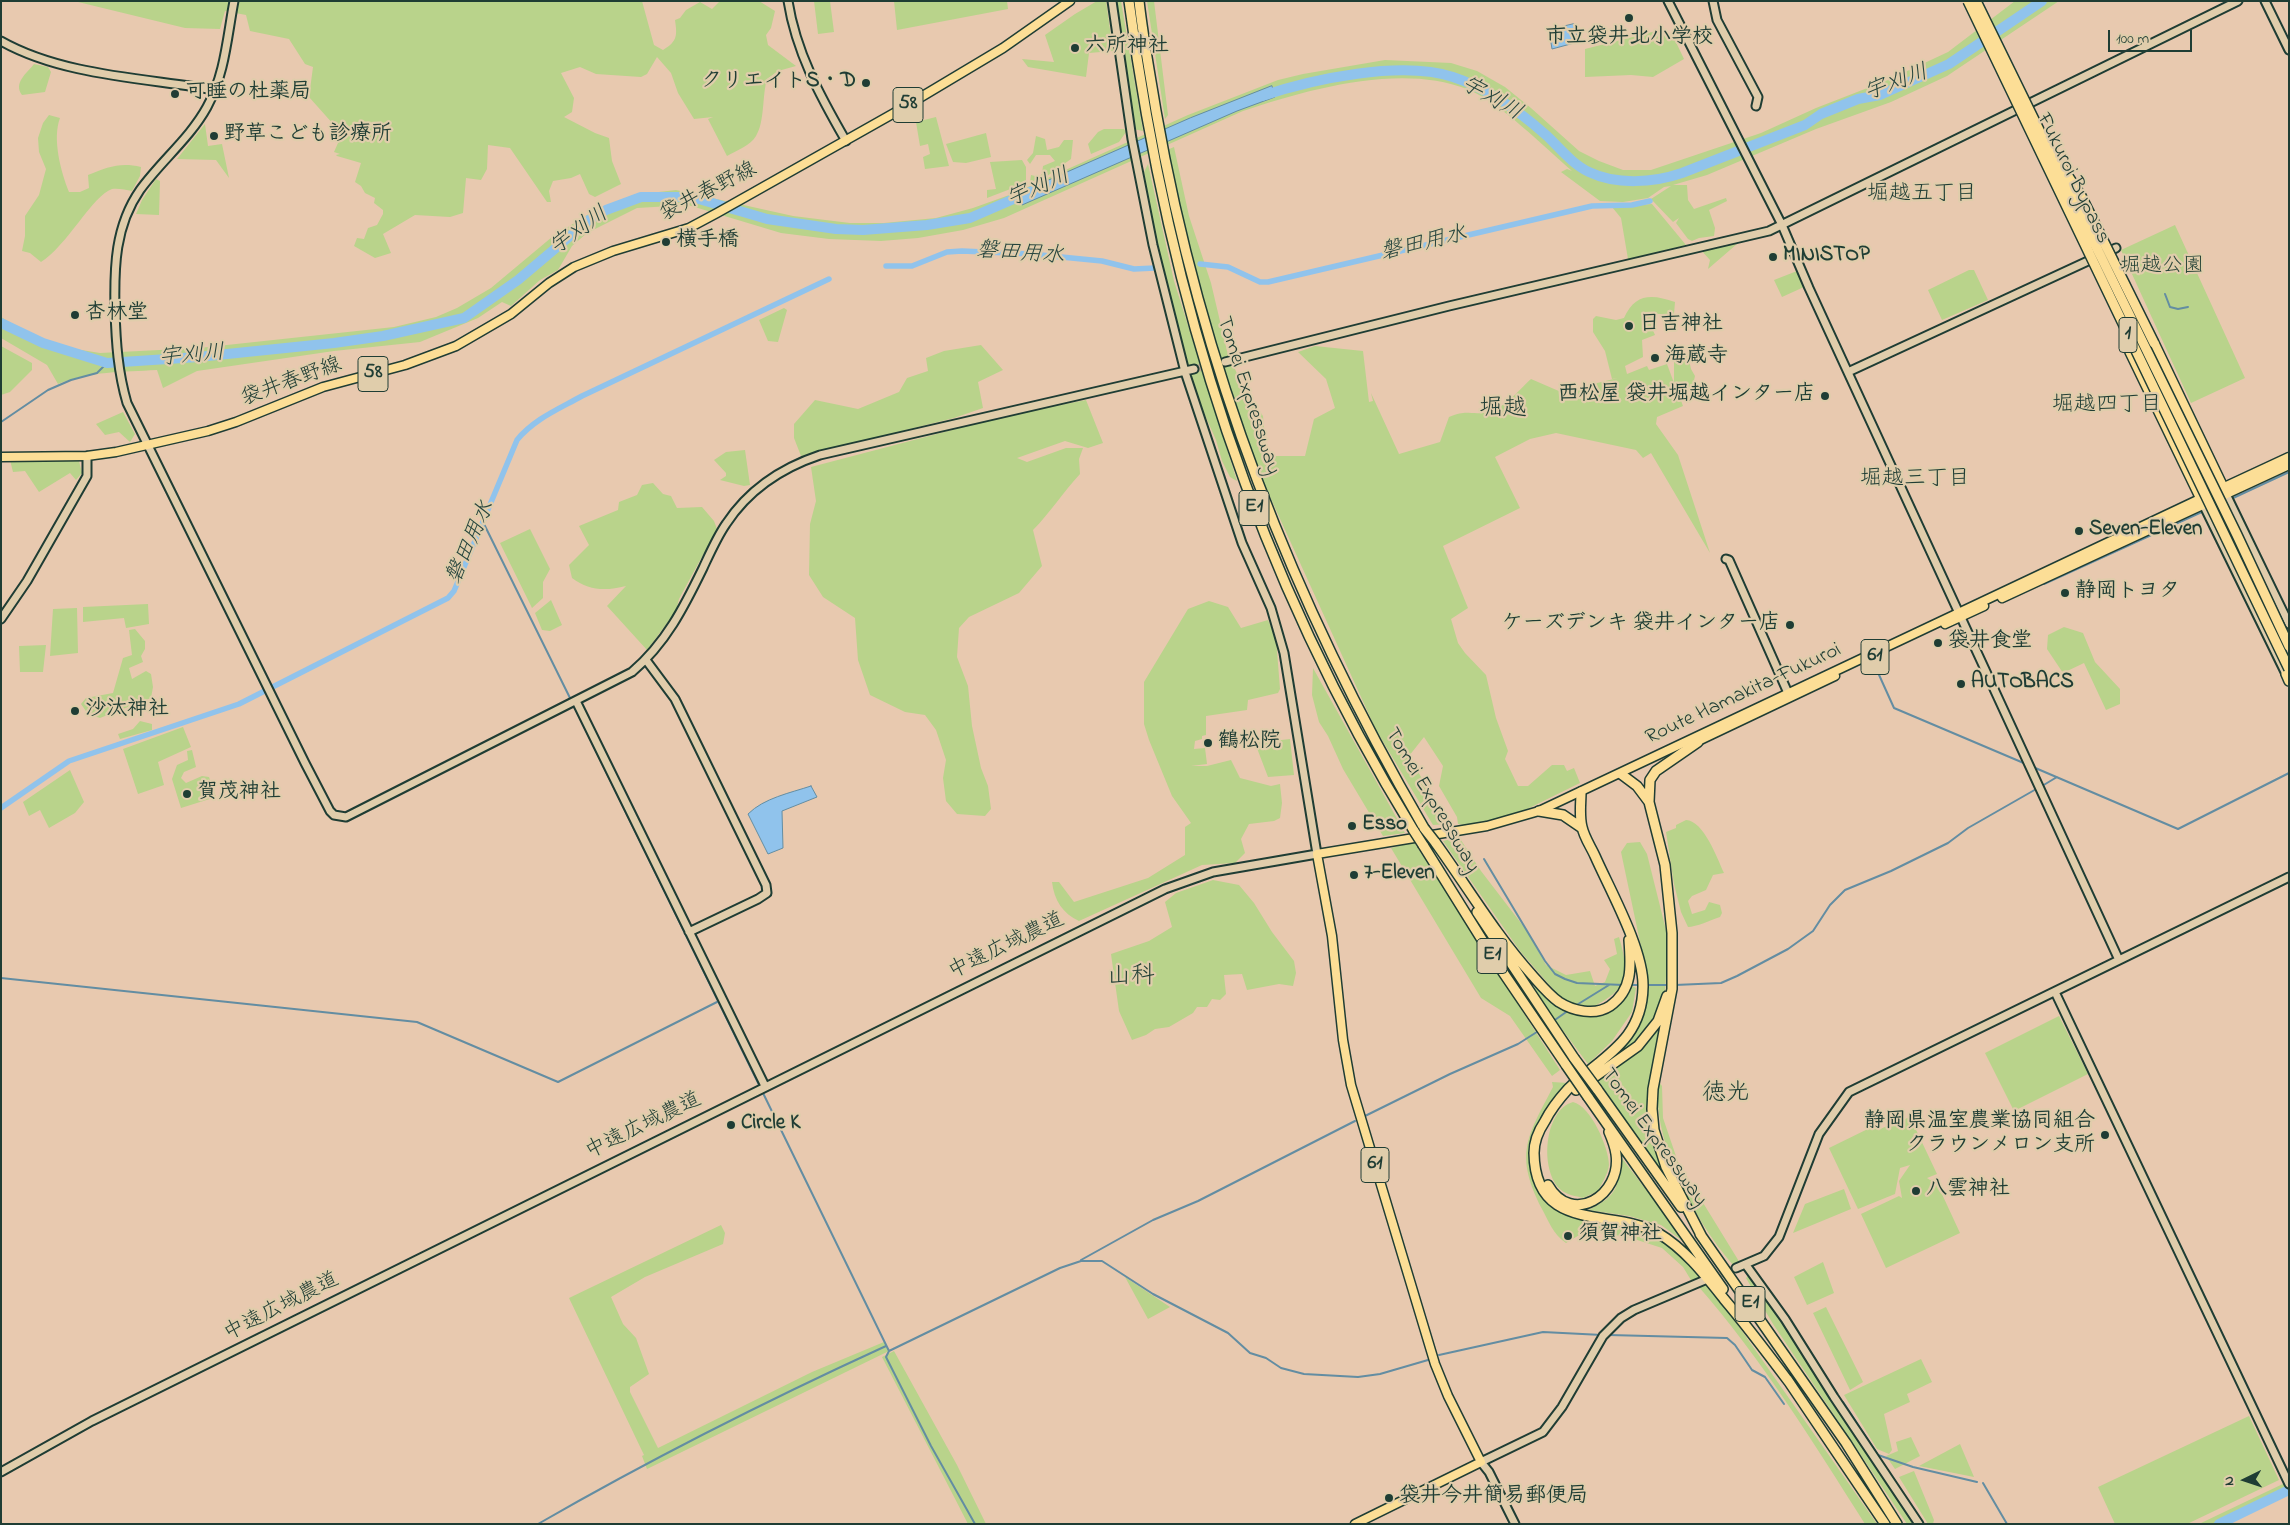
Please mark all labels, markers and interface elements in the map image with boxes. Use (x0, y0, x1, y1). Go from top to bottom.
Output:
marker: 市立袋井北小学校 (1623, 12, 1635, 24)
scale bar (2110, 20, 2194, 52)
place label: 市立袋井北小学校 (1545, 26, 1713, 52)
text: 100 m (2116, 28, 2149, 50)
place label: 六所神社 (1085, 35, 1169, 61)
marker: 六所神社 (1069, 42, 1081, 54)
water label: 宇刈川 (1861, 60, 1933, 108)
place label: クリエイトS・D (701, 70, 856, 96)
water label: 宇刈川 (1456, 72, 1526, 128)
marker: クリエイトS・D (860, 77, 872, 89)
place label: 可睡の杜薬局 (185, 81, 311, 107)
marker: 可睡の杜薬局 (169, 88, 181, 100)
road number: 58 (893, 88, 923, 122)
street label: Fukuroi Bypass (2030, 110, 2114, 248)
place label: 野草こども診療所 (224, 123, 392, 149)
marker: 野草こども診療所 (208, 130, 220, 142)
street label: 袋井春野線 (657, 158, 761, 228)
water label: 宇刈川 (1003, 164, 1075, 214)
district label: 堀越五丁目 (1867, 182, 1977, 208)
water label: 宇刈川 (546, 202, 614, 262)
water label: 磐田用水 (1378, 222, 1470, 268)
place label: 横手橋 (676, 229, 739, 255)
marker: 横手橋 (660, 236, 672, 248)
water label: 磐田用水 (975, 239, 1065, 271)
place label: MINISTOP (1783, 244, 1870, 270)
marker: MINISTOP (1767, 251, 1779, 263)
park label: 堀越公園 (2120, 255, 2204, 281)
place label: 杏林堂 (85, 302, 148, 328)
marker: 杏林堂 (69, 309, 81, 321)
place label: 日吉神社 (1639, 313, 1723, 339)
street label: Tomei Expressway (1210, 314, 1284, 478)
road number: 1 (2119, 318, 2137, 352)
marker: 日吉神社 (1623, 320, 1635, 332)
water label: 宇刈川 (158, 341, 226, 373)
place label: 海蔵寺 (1665, 345, 1728, 371)
marker: 海蔵寺 (1649, 352, 1661, 364)
street label: 袋井春野線 (238, 353, 346, 413)
road number: 58 (358, 356, 388, 392)
place label: 西松屋 袋井堀越インター店 (1558, 383, 1815, 409)
marker: 西松屋 袋井堀越インター店 (1819, 390, 1831, 402)
district label: 堀越四丁目 (2052, 393, 2162, 419)
district label: 堀越 (1479, 396, 1527, 424)
district label: 堀越三丁目 (1860, 467, 1970, 493)
road number: E1 (1239, 490, 1269, 526)
water label: 磐田用水 (442, 497, 502, 589)
place label: Seven-Eleven (2089, 518, 2202, 544)
marker: Seven-Eleven (2073, 525, 2085, 537)
place label: 静岡トヨタ (2075, 580, 2180, 606)
marker: 静岡トヨタ (2059, 587, 2071, 599)
place label: ケーズデンキ 袋井インター店 (1502, 612, 1780, 638)
marker: ケーズデンキ 袋井インター店 (1784, 619, 1796, 631)
place label: 袋井食堂 (1948, 630, 2032, 656)
marker: 袋井食堂 (1932, 637, 1944, 649)
street label: Route Hamakita-Fukuroi (1642, 639, 1846, 751)
road number: 61 (1861, 640, 1889, 674)
place label: AUTOBACS (1971, 671, 2074, 697)
marker: AUTOBACS (1955, 678, 1967, 690)
place label: 沙汰神社 (85, 698, 169, 724)
marker: 沙汰神社 (69, 705, 81, 717)
street label: Tomei Expressway (1378, 724, 1484, 878)
place label: 鶴松院 (1218, 730, 1281, 756)
marker: 鶴松院 (1202, 737, 1214, 749)
place label: 賀茂神社 (197, 781, 281, 807)
marker: 賀茂神社 (181, 788, 193, 800)
place label: Esso (1362, 813, 1407, 839)
marker: Esso (1346, 820, 1358, 832)
place label: 7-Eleven (1364, 862, 1435, 888)
marker: 7-Eleven (1348, 869, 1360, 881)
street label: 中遠広域農道 (945, 908, 1069, 986)
road number: E1 (1477, 938, 1507, 974)
district label: 山科 (1107, 964, 1155, 992)
street label: Tomei Expressway (1594, 1064, 1712, 1212)
district label: 徳光 (1702, 1081, 1750, 1109)
street label: 中遠広域農道 (582, 1088, 706, 1166)
place label: 静岡県温室農業協同組合 クラウンメロン支所 (1864, 1110, 2095, 1160)
place label: Circle K (741, 1112, 801, 1138)
marker: Circle K (725, 1119, 737, 1131)
marker: 静岡県温室農業協同組合 クラウンメロン支所 (2099, 1129, 2111, 1141)
road number: 61 (1361, 1148, 1389, 1182)
place label: 八雲神社 (1926, 1178, 2010, 1204)
marker: 八雲神社 (1910, 1185, 1922, 1197)
place label: 須賀神社 (1578, 1223, 1662, 1249)
marker: 須賀神社 (1562, 1230, 1574, 1242)
street label: 中遠広域農道 (220, 1268, 344, 1348)
road number: E1 (1735, 1286, 1765, 1322)
north arrow (2220, 1455, 2270, 1505)
text: N (2219, 1476, 2240, 1487)
place label: 袋井今井簡易郵便局 (1399, 1485, 1588, 1511)
marker: 袋井今井簡易郵便局 (1383, 1492, 1395, 1504)

